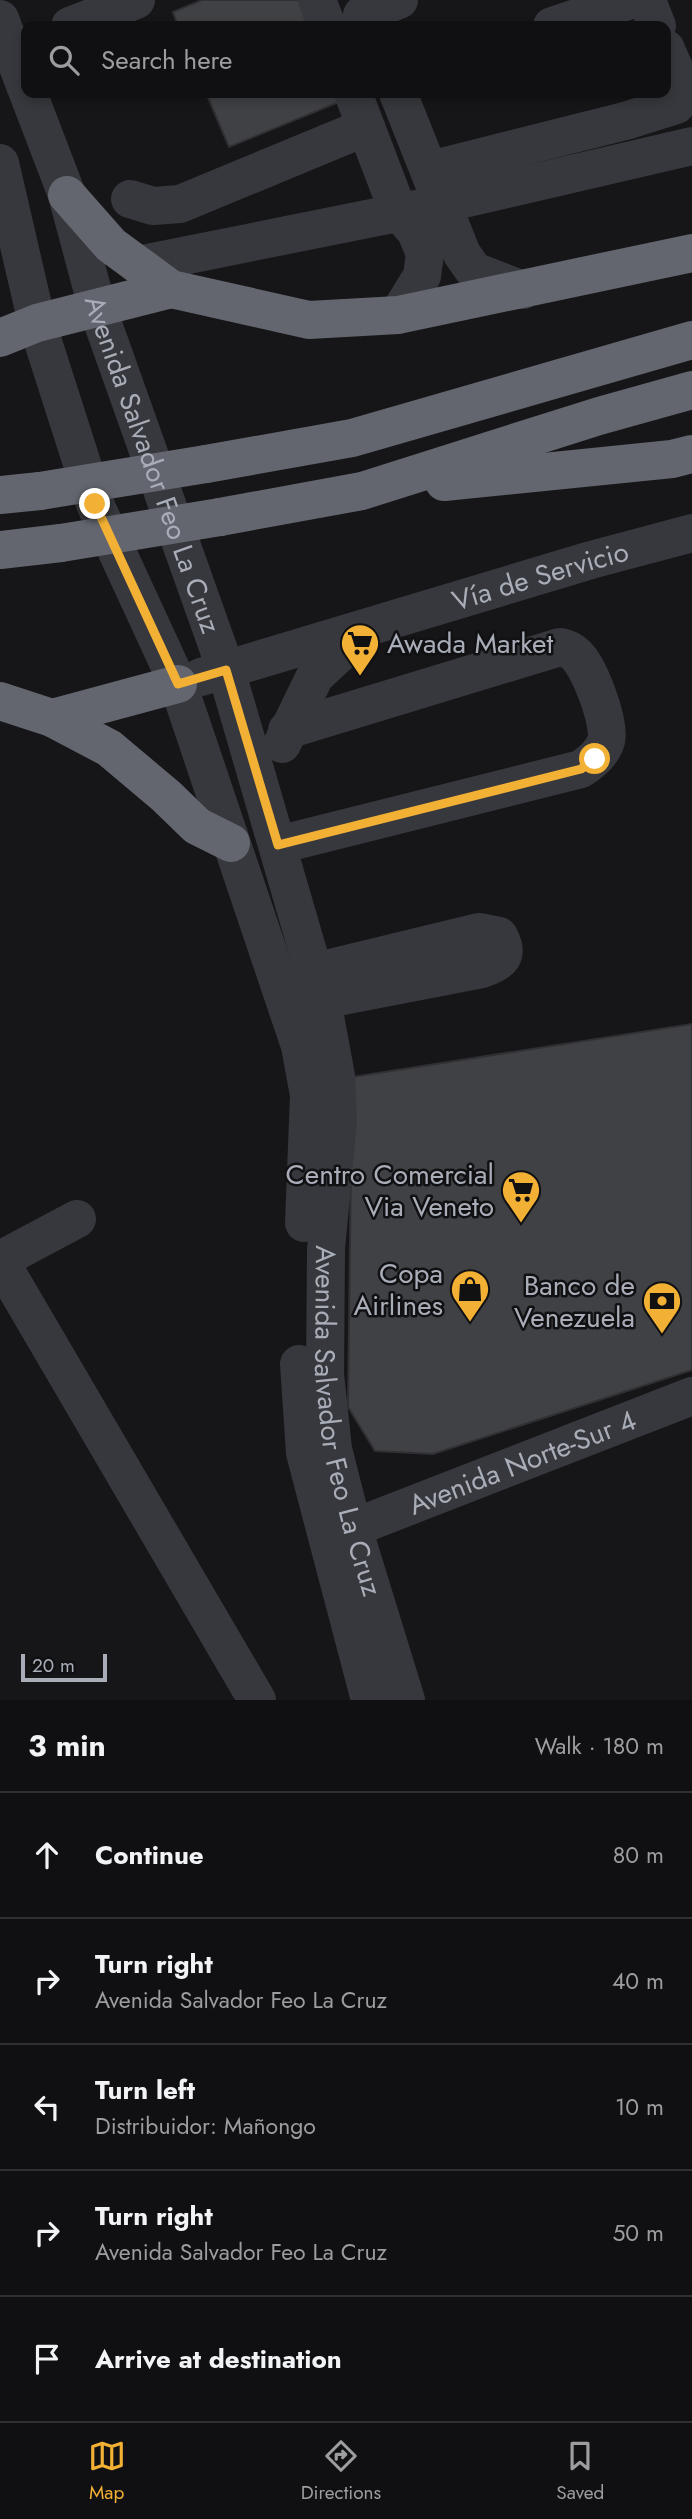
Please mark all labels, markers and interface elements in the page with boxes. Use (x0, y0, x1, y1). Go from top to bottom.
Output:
search box (21, 21, 671, 98)
icon: search (45, 41, 83, 79)
text: Search here (101, 41, 233, 79)
street label: Avenida Salvador Feo La Cruz (74, 291, 232, 639)
route end (79, 488, 110, 519)
street label: Vía de Servicio (447, 530, 633, 621)
supermarket icon: Awada Market (339, 622, 381, 677)
place label: Awada Market (387, 623, 553, 664)
route start (579, 743, 610, 774)
place label: Centro Comercial Via Veneto (286, 1154, 494, 1227)
supermarket icon: Centro Comercial Via Veneto (500, 1169, 542, 1224)
street label: Avenida Salvador Feo La Cruz (304, 1245, 393, 1601)
place label: Copa Airlines (354, 1253, 443, 1326)
place label: Banco de Venezuela (514, 1265, 635, 1338)
shop icon: Copa Airlines (449, 1268, 491, 1323)
bank icon: Banco de Venezuela (641, 1280, 683, 1335)
street label: Avenida Norte-Sur 4 (402, 1399, 642, 1525)
scale bar (21, 1651, 107, 1683)
text: 20 m (32, 1652, 75, 1679)
text: 3 min (28, 1724, 106, 1767)
text: Walk · 180 m (535, 1729, 664, 1763)
icon: ahead (28, 1836, 66, 1874)
text: Continue (95, 1836, 204, 1874)
text: 80 m (613, 1838, 664, 1872)
text: Turn right (95, 1945, 213, 1983)
icon: right (28, 1962, 66, 2000)
text: 40 m (612, 1964, 664, 1998)
text: Avenida Salvador Feo La Cruz (95, 1983, 387, 2017)
text: Turn left (95, 2071, 195, 2109)
icon: left (28, 2088, 66, 2126)
text: 10 m (615, 2090, 664, 2124)
text: Distribuidor: Mañongo (95, 2109, 316, 2143)
text: Turn right (95, 2197, 213, 2235)
icon: right (28, 2214, 66, 2252)
text: 50 m (612, 2216, 664, 2250)
text: Avenida Salvador Feo La Cruz (95, 2235, 387, 2269)
icon: arrive (28, 2340, 66, 2378)
text: Arrive at destination (95, 2340, 342, 2378)
tab: Map (88, 2437, 126, 2506)
tab: Directions (301, 2437, 381, 2506)
tab: Saved (556, 2437, 604, 2506)

